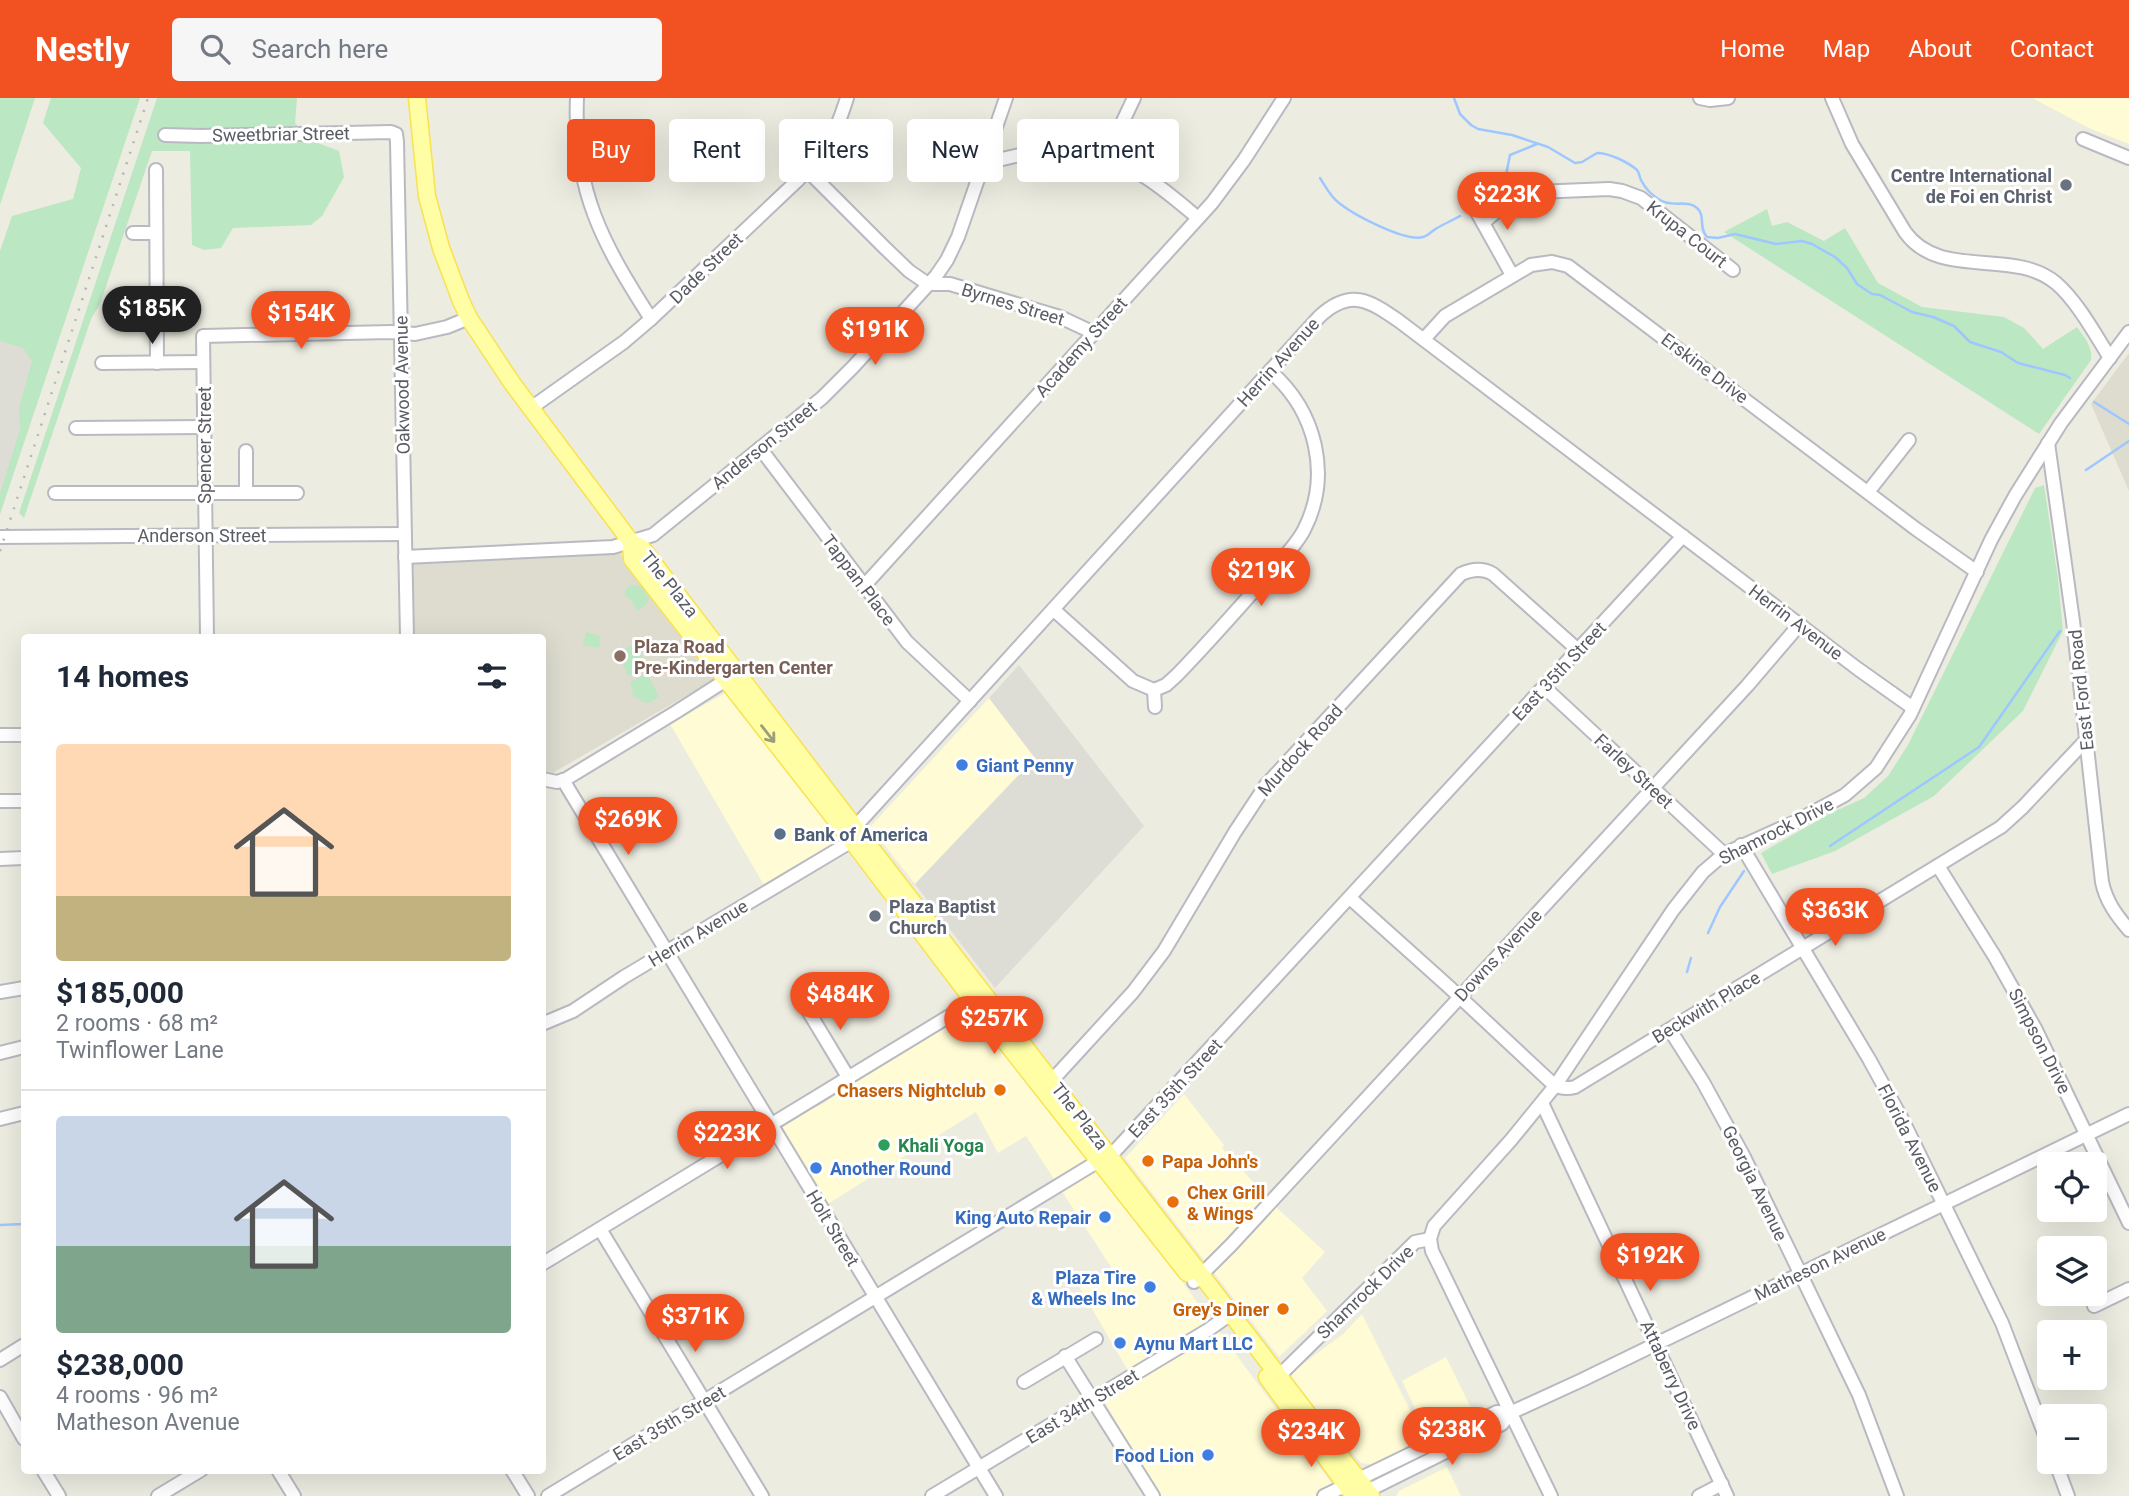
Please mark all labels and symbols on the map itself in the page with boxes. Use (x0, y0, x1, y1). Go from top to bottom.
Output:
street label: Sweetbriar Street (212, 122, 350, 146)
place label: Centre International de Foi en Christ (1891, 165, 2052, 207)
pin: $223K (1458, 172, 1556, 232)
marker: Centre International de Foi en Christ (2058, 177, 2074, 193)
street label: Krupa Court (1643, 196, 1731, 272)
street label: Dade Street (665, 228, 747, 308)
street label: Byrnes Street (959, 278, 1067, 330)
pin: $185K (103, 286, 201, 346)
pin: $154K (252, 292, 350, 351)
street label: Academy Street (1031, 293, 1131, 401)
pin: $191K (826, 308, 924, 367)
street label: Herrin Avenue (1233, 313, 1323, 411)
street label: Oakwood Avenue (390, 315, 414, 455)
street label: Erskine Drive (1657, 328, 1753, 408)
street label: Spencer Street (194, 386, 215, 504)
street label: Anderson Street (707, 396, 821, 494)
street label: Anderson Street (138, 525, 267, 546)
street label: Tappan Place (818, 530, 900, 630)
street label: The Plaza (637, 547, 703, 621)
pin: $219K (1212, 548, 1310, 608)
street label: Herrin Avenue (1745, 580, 1847, 664)
street label: East 35th Street (1508, 617, 1610, 725)
street label: East Ford Road (2064, 628, 2098, 752)
place label: Plaza Road Pre-Kindergarten Center (634, 636, 833, 678)
marker: Plaza Road Pre-Kindergarten Center (612, 648, 628, 664)
street label: Murdock Road (1253, 700, 1347, 800)
one-way arrow (760, 724, 775, 742)
street label: Farley Street (1590, 729, 1678, 813)
place label: Giant Penny (976, 755, 1075, 776)
marker: Giant Penny (954, 757, 970, 773)
street label: Shamrock Drive (1715, 793, 1837, 869)
pin: $269K (579, 798, 677, 857)
place label: Bank of America (794, 824, 928, 845)
marker: Bank of America (772, 826, 788, 842)
pin: $363K (1786, 888, 1884, 948)
street label: Herrin Avenue (644, 895, 752, 971)
place label: Plaza Baptist Church (889, 896, 996, 938)
street label: Downs Avenue (1450, 905, 1546, 1005)
marker: Plaza Baptist Church (867, 908, 883, 924)
street label: Beckwith Place (1648, 967, 1764, 1047)
pin: $484K (791, 972, 889, 1032)
street label: Simpson Drive (2004, 985, 2076, 1097)
pin: $257K (945, 996, 1043, 1056)
street label: East 35th Street (1124, 1034, 1226, 1142)
street label: The Plaza (1047, 1078, 1113, 1154)
place label: Chasers Nightclub (837, 1080, 986, 1101)
street label: Florida Avenue (1874, 1081, 1946, 1195)
marker: Chasers Nightclub (992, 1082, 1008, 1098)
pin: $223K (678, 1112, 776, 1171)
street label: Georgia Avenue (1718, 1122, 1792, 1244)
place label: Khali Yoga (898, 1135, 984, 1156)
marker: Khali Yoga (876, 1137, 892, 1153)
place label: Papa John's (1162, 1151, 1258, 1172)
marker: Papa John's (1140, 1153, 1156, 1169)
place label: Another Round (830, 1158, 951, 1179)
marker: Another Round (808, 1160, 824, 1176)
place label: Chex Grill & Wings (1187, 1182, 1265, 1224)
street label: Holt Street (802, 1186, 864, 1270)
marker: Chex Grill & Wings (1165, 1194, 1181, 1210)
place label: King Auto Repair (955, 1207, 1091, 1228)
marker: King Auto Repair (1097, 1209, 1113, 1225)
street label: Matheson Avenue (1751, 1223, 1889, 1305)
pin: $192K (1601, 1234, 1699, 1293)
street label: Shamrock Drive (1312, 1241, 1418, 1343)
place label: Plaza Tire & Wheels Inc (1031, 1267, 1136, 1309)
marker: Plaza Tire & Wheels Inc (1142, 1279, 1158, 1295)
pin: $371K (646, 1294, 744, 1354)
place label: Grey's Diner (1173, 1299, 1269, 1320)
marker: Grey's Diner (1275, 1301, 1291, 1317)
street label: Attaberry Drive (1636, 1317, 1706, 1433)
place label: Aynu Mart LLC (1134, 1333, 1253, 1354)
marker: Aynu Mart LLC (1112, 1335, 1128, 1351)
street label: East 34th Street (1022, 1364, 1142, 1448)
street label: East 35th Street (609, 1381, 729, 1465)
pin: $238K (1403, 1408, 1501, 1467)
pin: $234K (1262, 1410, 1360, 1469)
place label: Food Lion (1115, 1445, 1194, 1466)
marker: Food Lion (1200, 1447, 1216, 1463)

